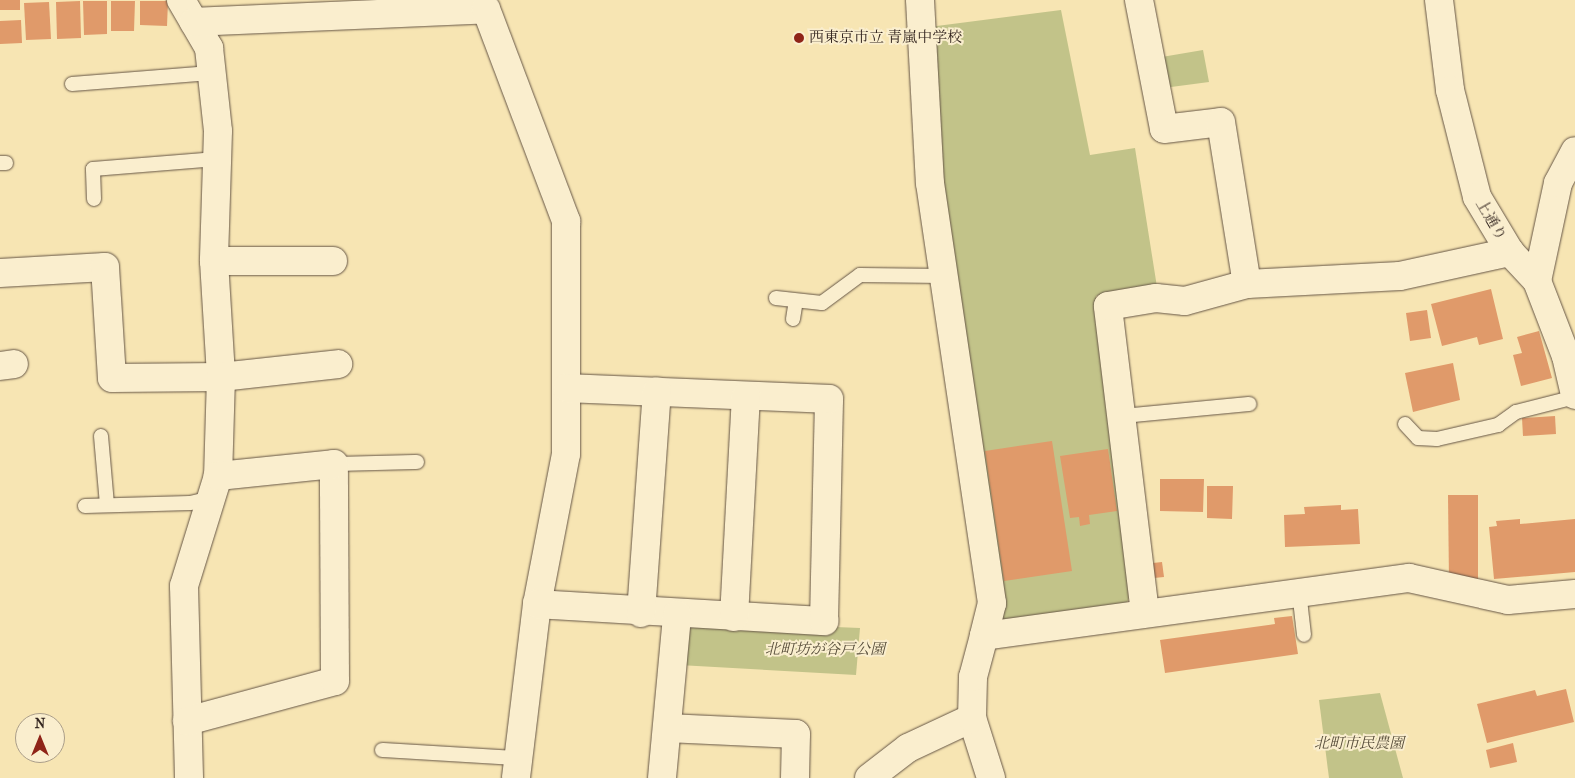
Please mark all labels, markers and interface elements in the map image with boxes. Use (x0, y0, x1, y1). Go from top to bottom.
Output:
place label: 西東京市立 青嵐中学校 (809, 29, 962, 47)
marker: 西東京市立 青嵐中学校 (793, 32, 805, 44)
street label: 上通り (1472, 196, 1510, 244)
park label: 北町坊が谷戸公園 (765, 641, 885, 659)
north arrow (15, 713, 65, 763)
text: N (35, 715, 45, 732)
park label: 北町市民農園 (1314, 735, 1404, 753)

